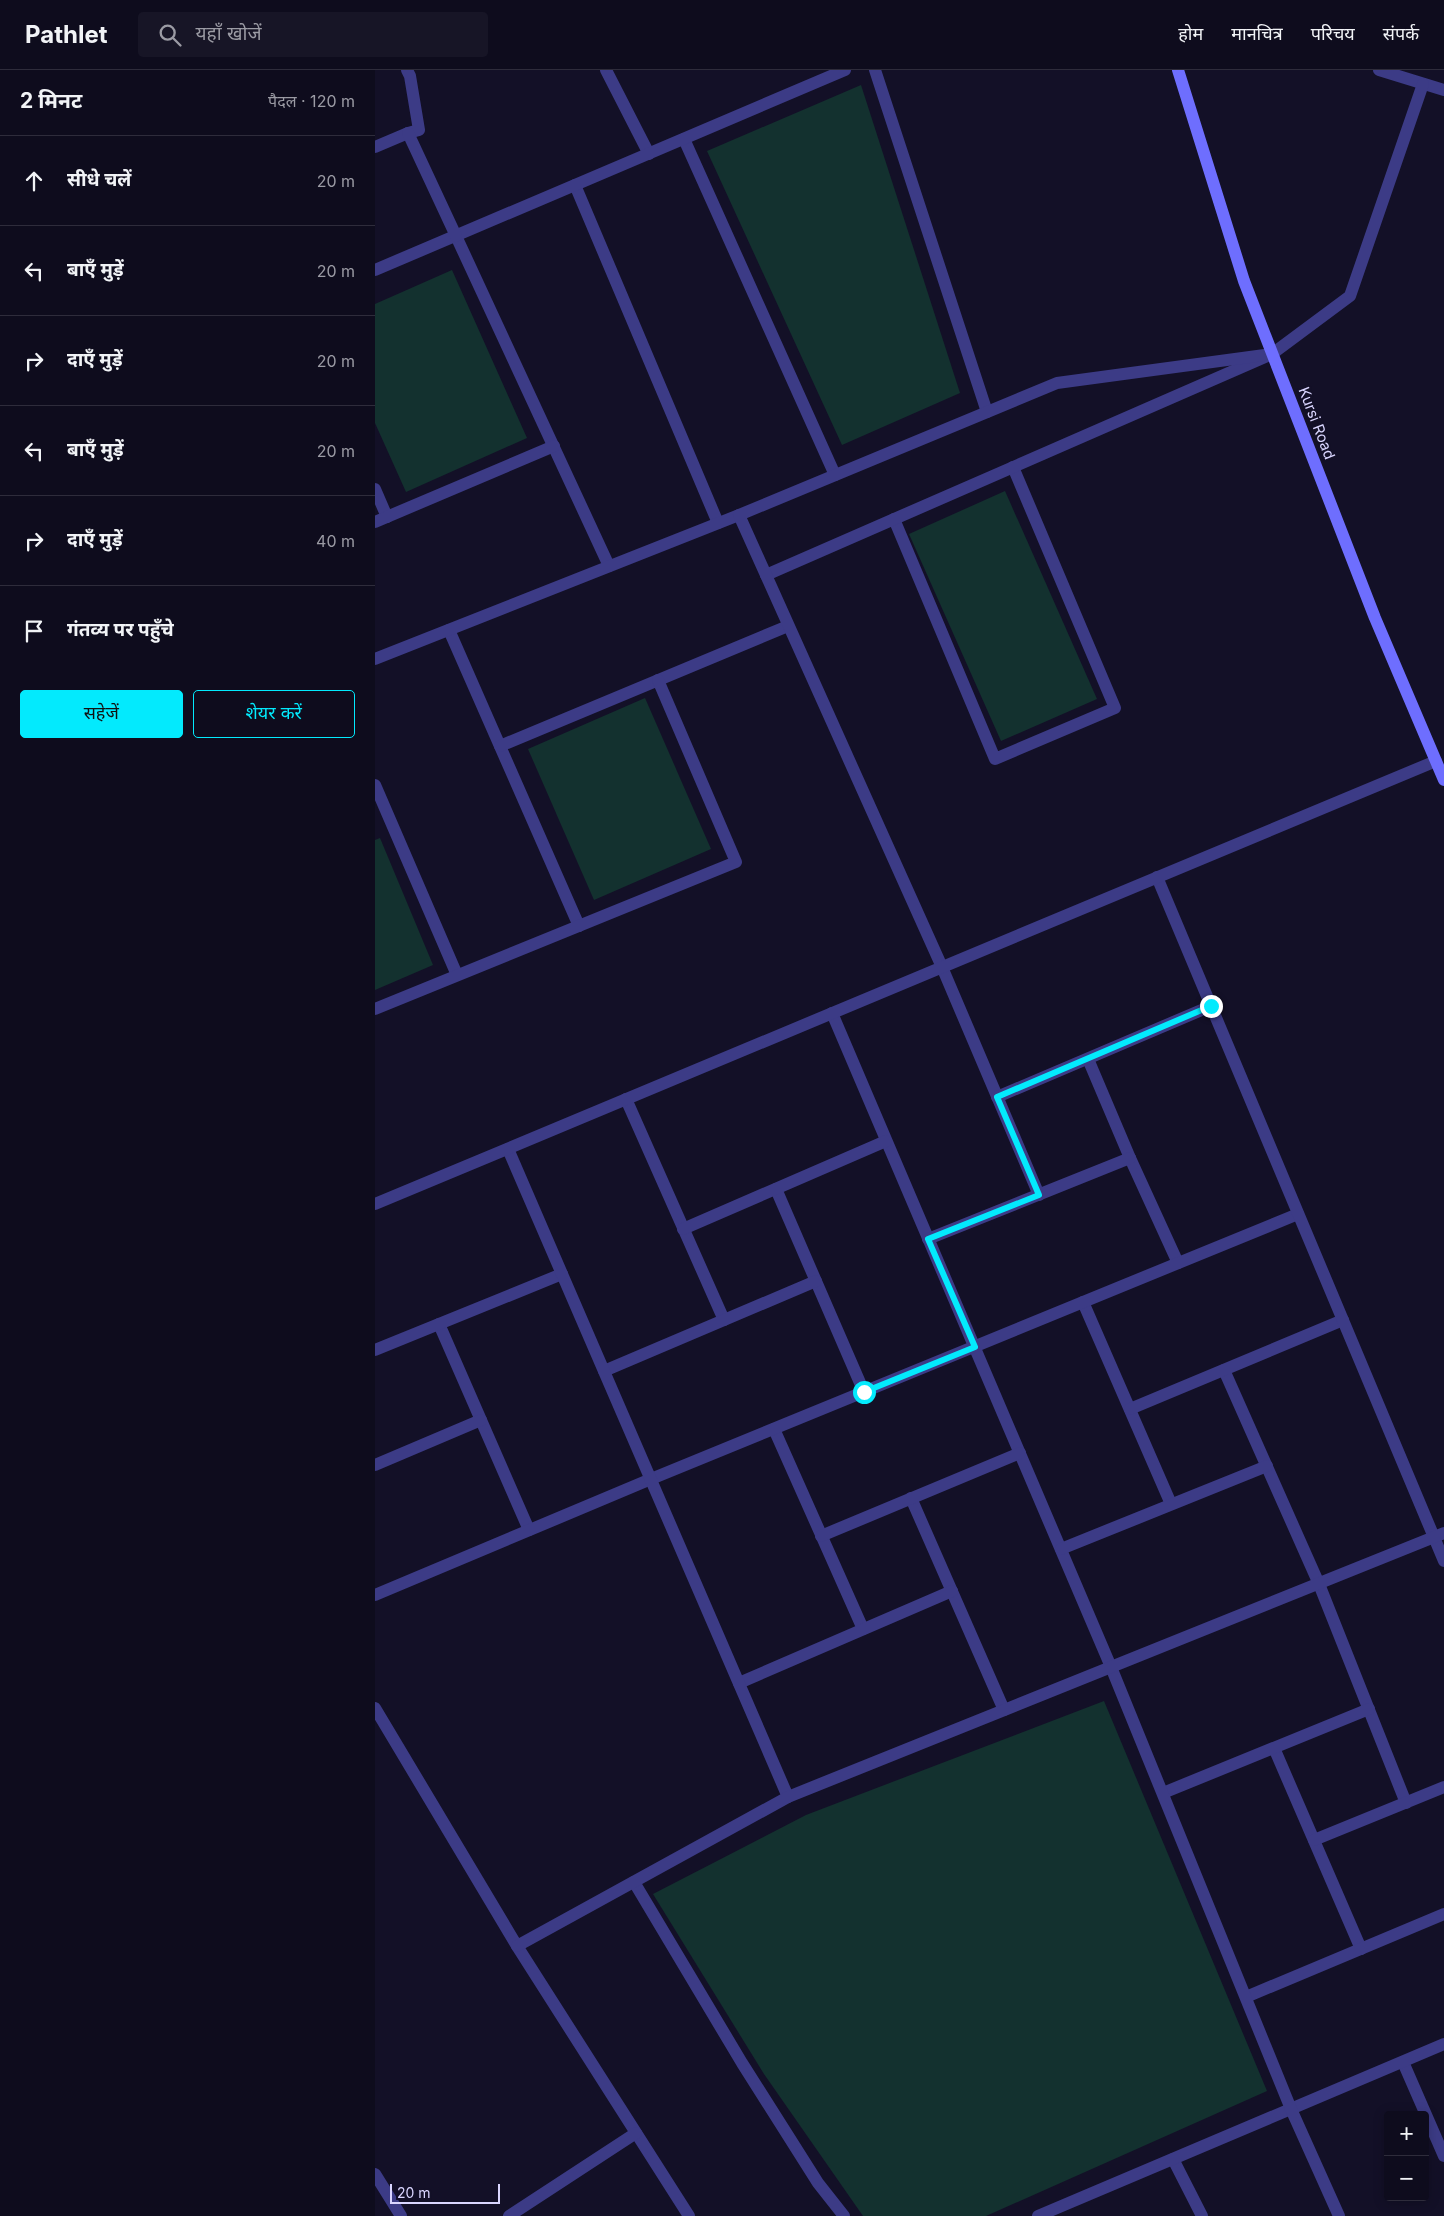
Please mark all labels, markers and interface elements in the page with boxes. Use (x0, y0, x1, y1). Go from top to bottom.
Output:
search box (138, 12, 488, 57)
text: Pathlet (25, 20, 108, 49)
icon: search (156, 21, 184, 49)
text: यहाँ खोजें (196, 22, 262, 45)
text: होम (1178, 23, 1203, 44)
text: मानचित्र (1231, 23, 1283, 44)
text: परिचय (1311, 23, 1355, 44)
text: संपर्क (1383, 23, 1419, 44)
text: 2 मिनट (20, 88, 82, 113)
text: पैदल · 120 m (268, 91, 355, 111)
icon: ahead (20, 167, 48, 195)
text: सीधे चलें (67, 168, 131, 191)
text: 20 m (317, 171, 355, 191)
icon: left (20, 257, 48, 285)
text: बाएँ मुड़ें (67, 258, 124, 281)
text: 20 m (317, 261, 355, 281)
icon: right (20, 347, 48, 375)
text: दाएँ मुड़ें (67, 348, 123, 371)
text: 20 m (317, 351, 355, 371)
street label: Kursi Road (1295, 384, 1339, 462)
icon: left (20, 437, 48, 465)
text: बाएँ मुड़ें (67, 438, 124, 461)
text: 20 m (317, 441, 355, 461)
icon: right (20, 527, 48, 555)
text: दाएँ मुड़ें (67, 528, 123, 551)
text: 40 m (316, 531, 355, 551)
icon: arrive (20, 617, 48, 645)
text: गंतव्य पर पहुँचे (67, 618, 174, 641)
button: सहेजें (20, 690, 183, 738)
button: शेयर करें (193, 690, 355, 738)
route end (1200, 995, 1223, 1018)
route start (853, 1381, 876, 1404)
map controls (1384, 2111, 1429, 2201)
button: + (1384, 2111, 1429, 2156)
button: − (1384, 2156, 1429, 2201)
scale bar (390, 2181, 500, 2204)
text: 20 m (397, 2184, 431, 2201)

